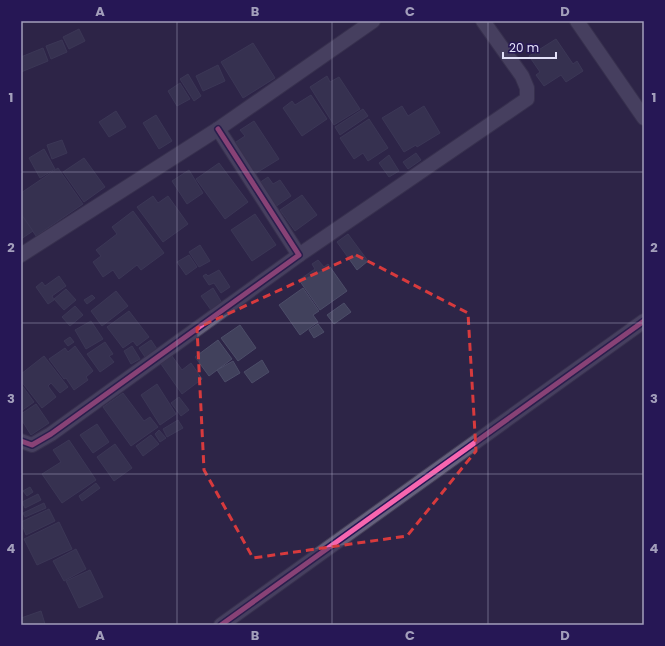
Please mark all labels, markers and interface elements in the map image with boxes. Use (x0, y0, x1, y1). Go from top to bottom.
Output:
text: A (95, 2, 105, 21)
text: B (251, 2, 260, 21)
text: C (405, 2, 415, 21)
text: D (560, 2, 570, 21)
scale bar (503, 34, 556, 60)
text: 20 m (509, 39, 539, 56)
text: 1 (9, 88, 13, 107)
text: 1 (652, 88, 656, 107)
text: 2 (7, 238, 15, 257)
text: 2 (650, 238, 658, 257)
text: 3 (7, 389, 15, 408)
text: 3 (650, 389, 658, 408)
text: 4 (7, 539, 16, 558)
text: 4 (650, 539, 659, 558)
text: A (95, 626, 105, 645)
text: B (251, 626, 260, 645)
text: C (405, 626, 415, 645)
text: D (560, 626, 570, 645)

